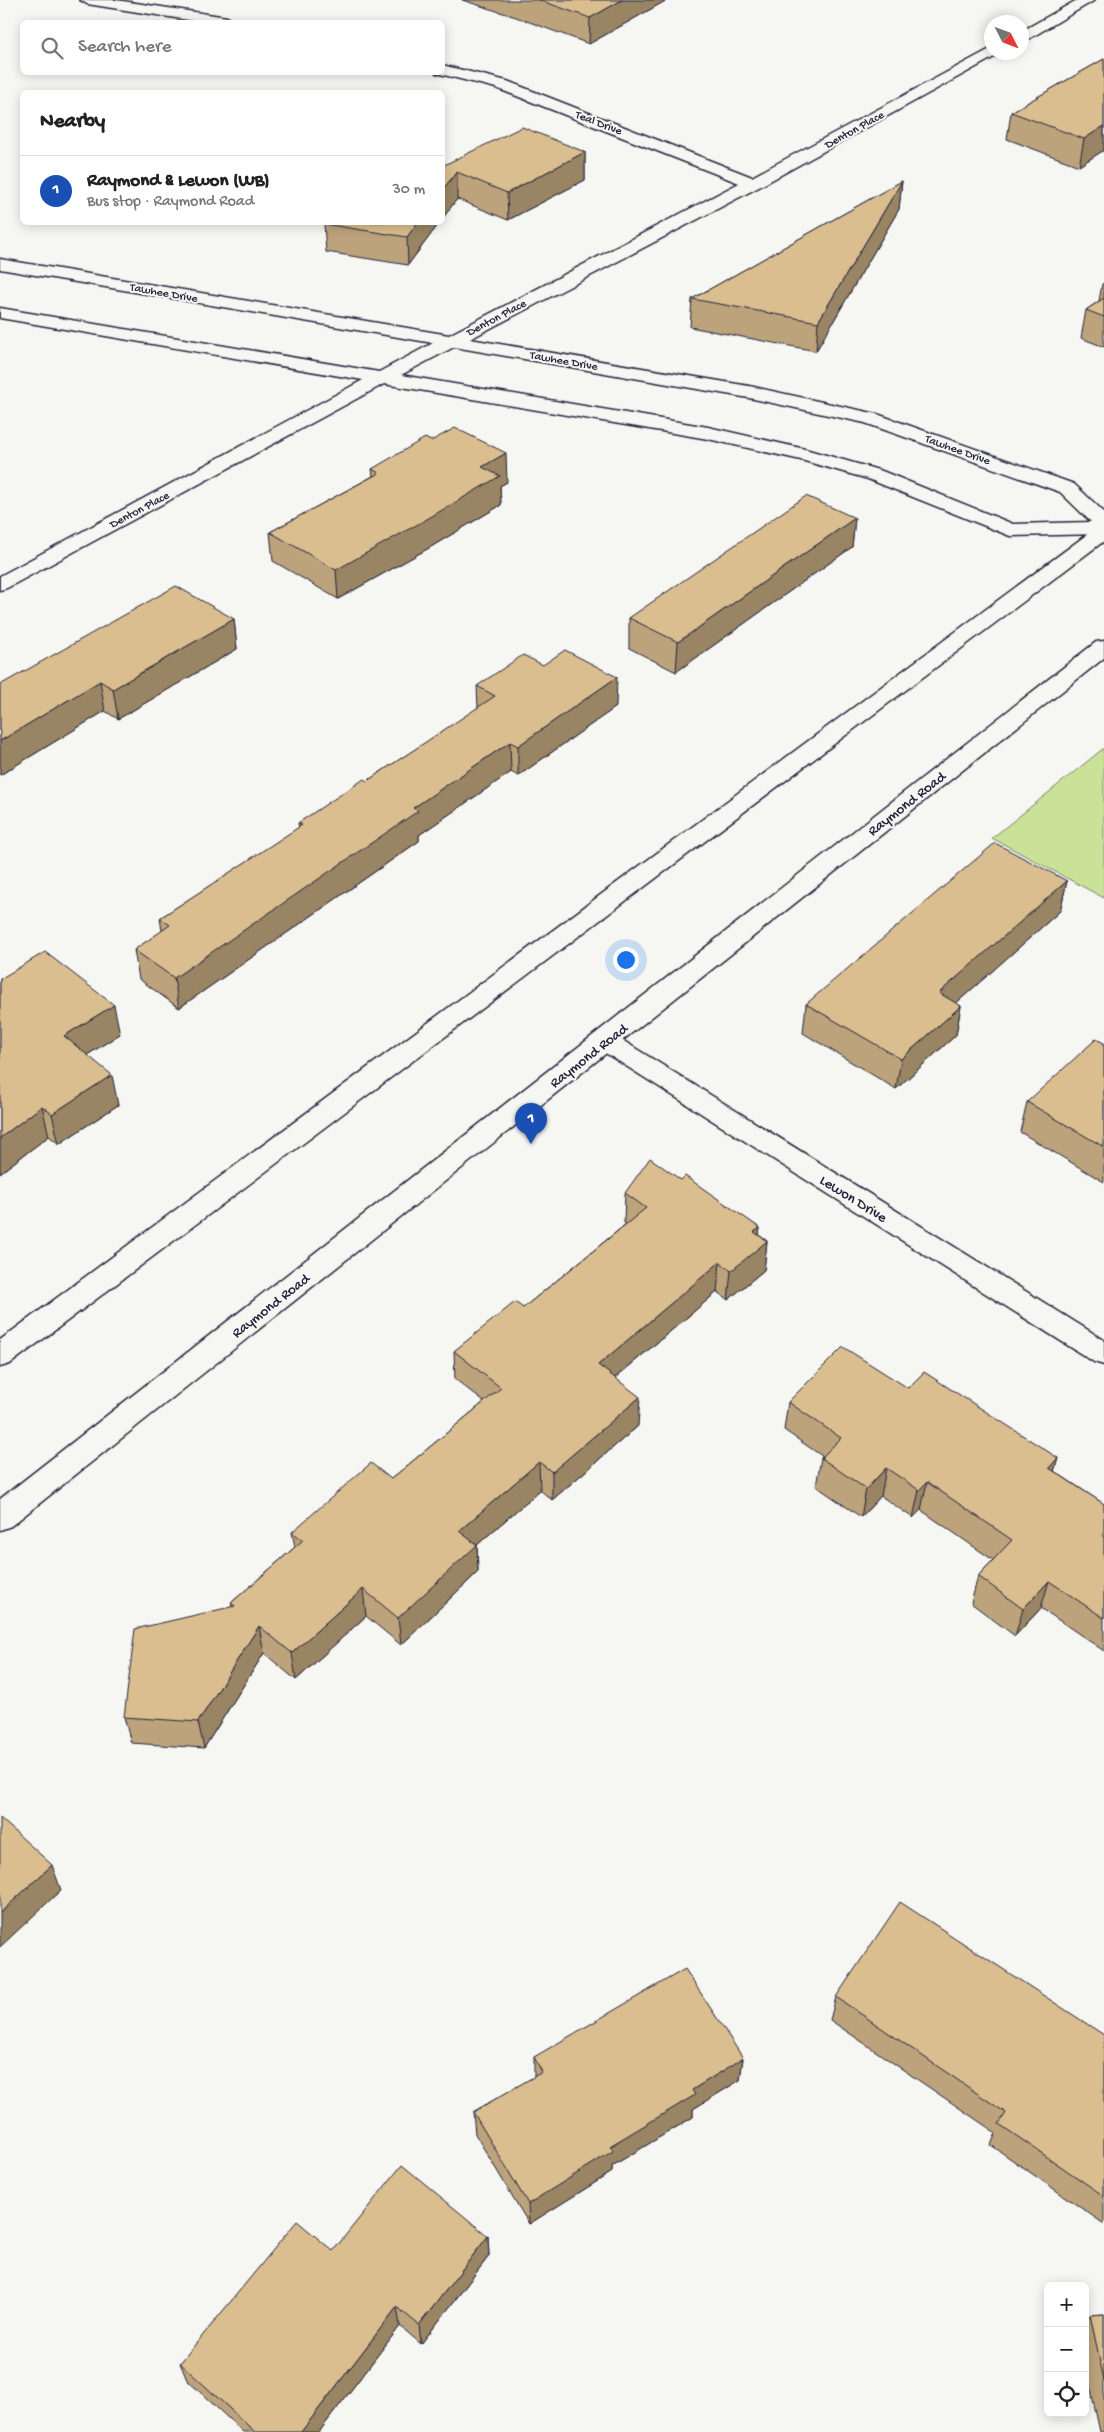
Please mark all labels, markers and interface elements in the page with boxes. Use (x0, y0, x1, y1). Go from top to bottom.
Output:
north arrow (984, 15, 1029, 60)
search box (20, 20, 445, 75)
icon: search (38, 34, 66, 62)
text: Search here (78, 36, 172, 59)
street label: Teal Drive (572, 108, 624, 139)
street label: Denton Place (822, 108, 888, 153)
text: Nearby (40, 110, 105, 135)
text: Raymond & Lewon (WB) (87, 170, 270, 193)
text: 1 (53, 181, 59, 200)
text: 30 m (392, 181, 425, 200)
text: Bus stop · Raymond Road (87, 193, 254, 212)
street label: Tawhee Drive (128, 281, 199, 307)
street label: Denton Place (464, 297, 530, 341)
street label: Tawhee Drive (528, 349, 599, 375)
street label: Tawhee Drive (922, 432, 993, 469)
street label: Denton Place (107, 489, 173, 533)
street label: Raymond Road (865, 768, 951, 841)
your location (613, 947, 639, 973)
street label: Raymond Road (547, 1020, 633, 1093)
pin: 1 (515, 1103, 547, 1144)
street label: Lewon Drive (816, 1172, 890, 1228)
street label: Raymond Road (229, 1270, 315, 1343)
map controls (1044, 2282, 1089, 2417)
button: + (1044, 2282, 1089, 2327)
button: − (1044, 2327, 1089, 2372)
button: locate (1044, 2372, 1089, 2417)

